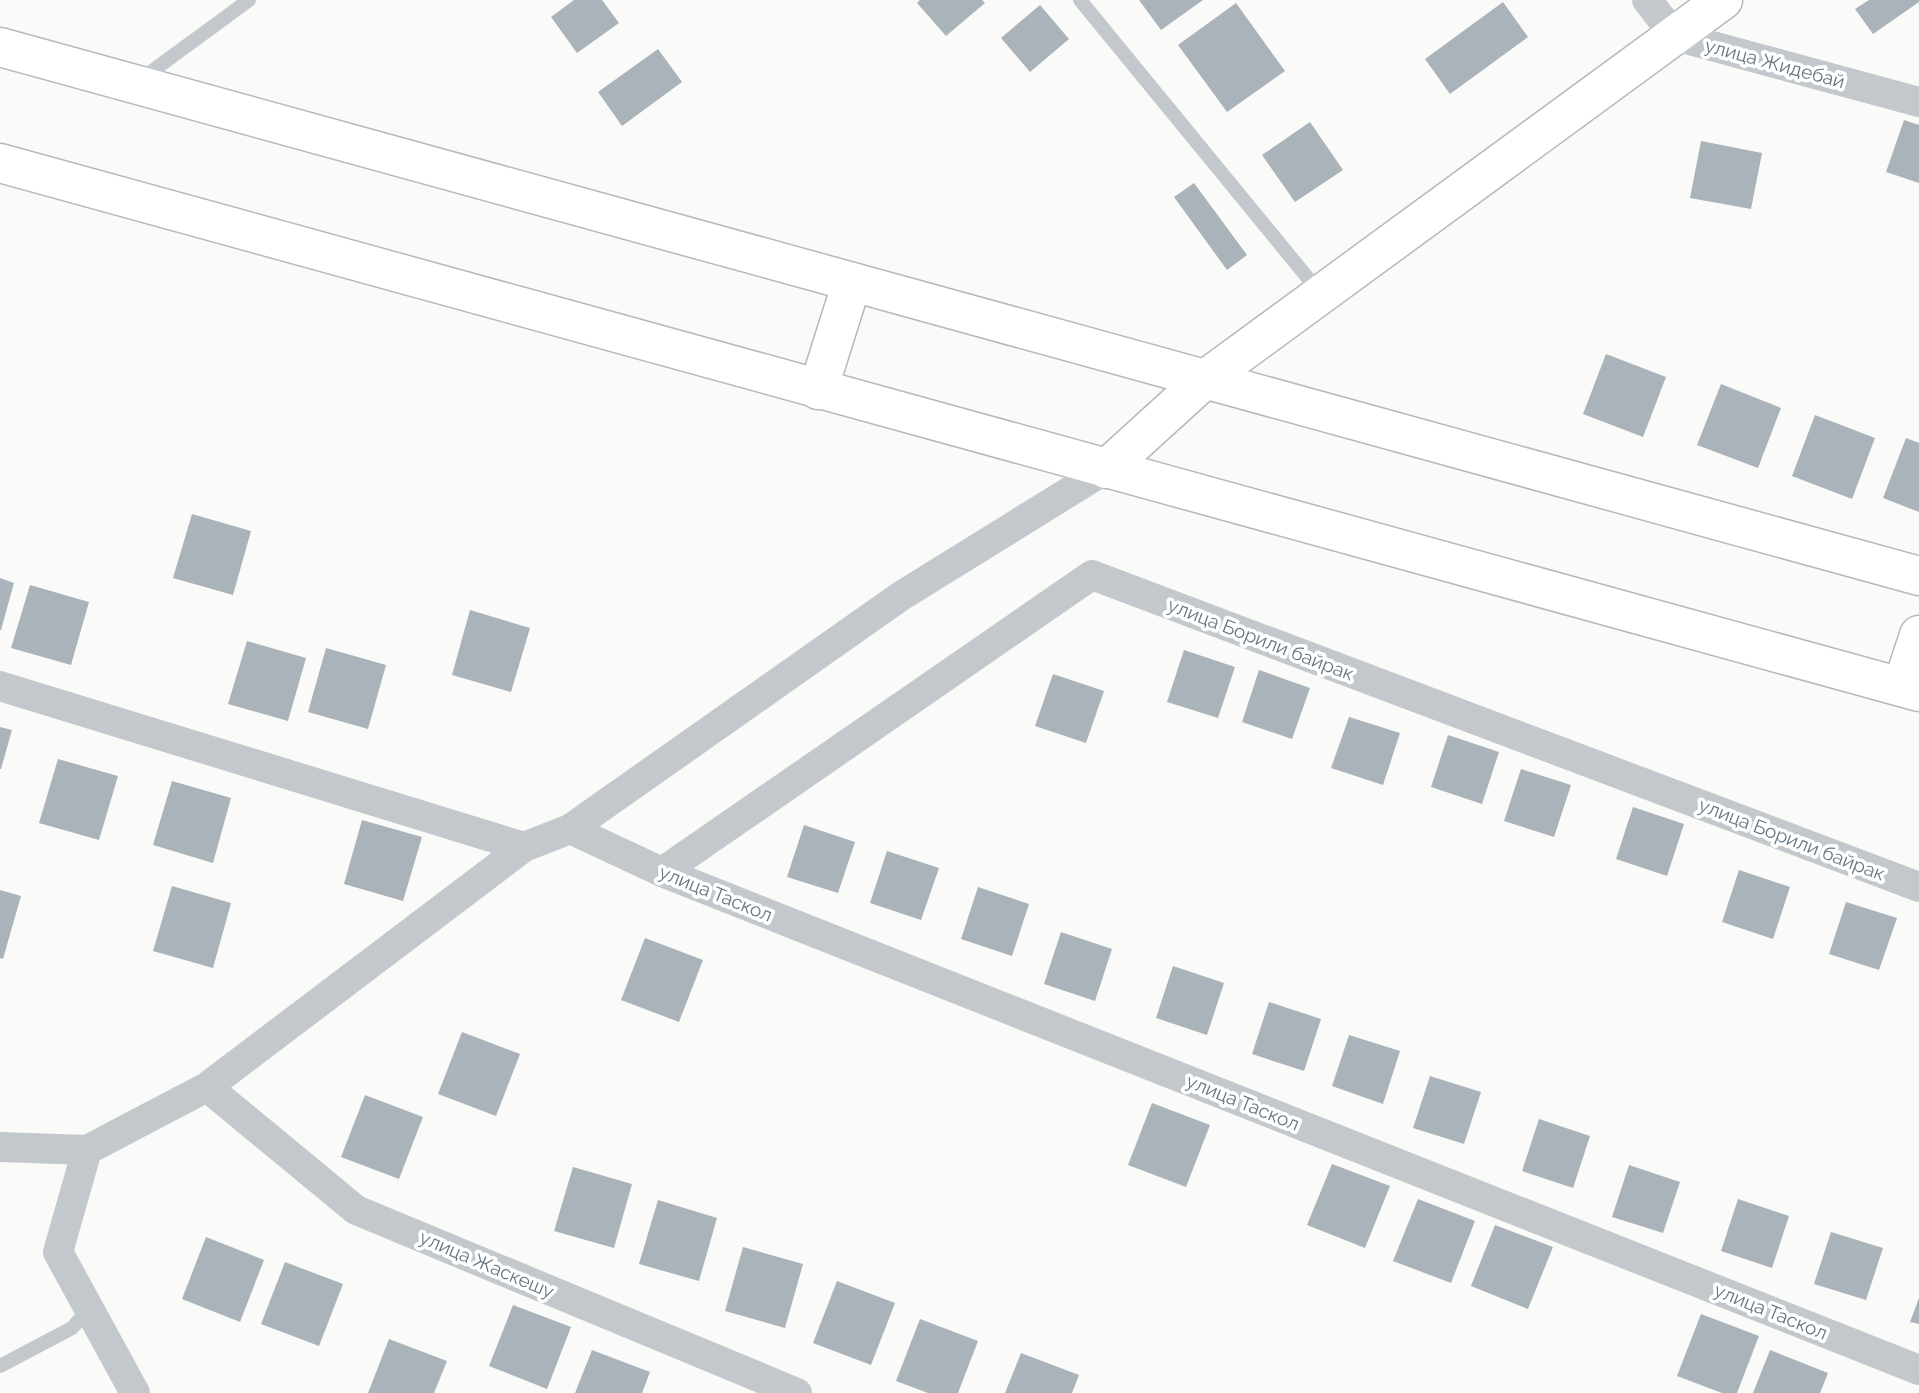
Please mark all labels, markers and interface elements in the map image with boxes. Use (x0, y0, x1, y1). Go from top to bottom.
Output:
street label: улица Жидебай (1703, 34, 1847, 92)
street label: улица Борили байрак (1165, 593, 1357, 685)
street label: улица Борили байрак (1696, 793, 1888, 885)
street label: улица Таскол (656, 860, 776, 926)
street label: улица Таскол (1183, 1069, 1303, 1135)
street label: улица Жаскешу (416, 1226, 558, 1302)
street label: улица Таскол (1711, 1278, 1831, 1344)

